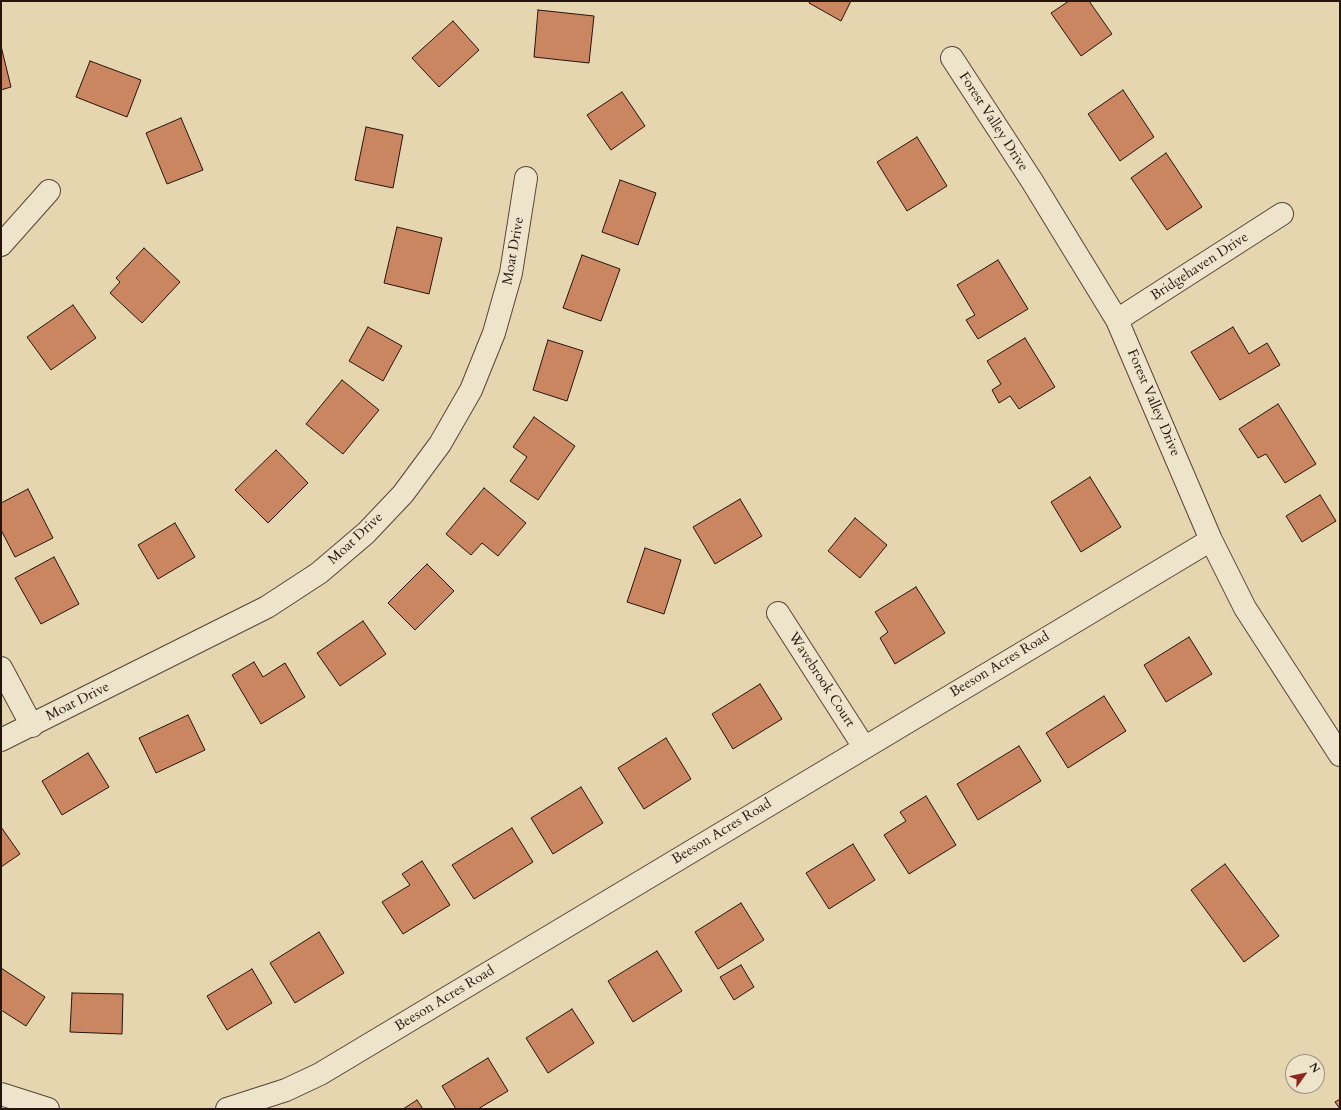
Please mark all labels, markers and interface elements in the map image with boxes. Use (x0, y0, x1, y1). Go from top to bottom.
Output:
street label: Forest Valley Drive (955, 69, 1031, 175)
street label: Moat Drive (500, 216, 528, 286)
street label: Bridgehaven Drive (1148, 229, 1252, 305)
street label: Forest Valley Drive (1123, 347, 1183, 459)
street label: Moat Drive (325, 509, 387, 569)
street label: Beeson Acres Road (947, 629, 1053, 701)
street label: Wavebrook Court (784, 630, 858, 730)
street label: Moat Drive (44, 679, 112, 725)
street label: Beeson Acres Road (669, 796, 775, 868)
street label: Beeson Acres Road (392, 963, 498, 1035)
north arrow (1285, 1054, 1325, 1094)
text: N (1306, 1060, 1324, 1076)

